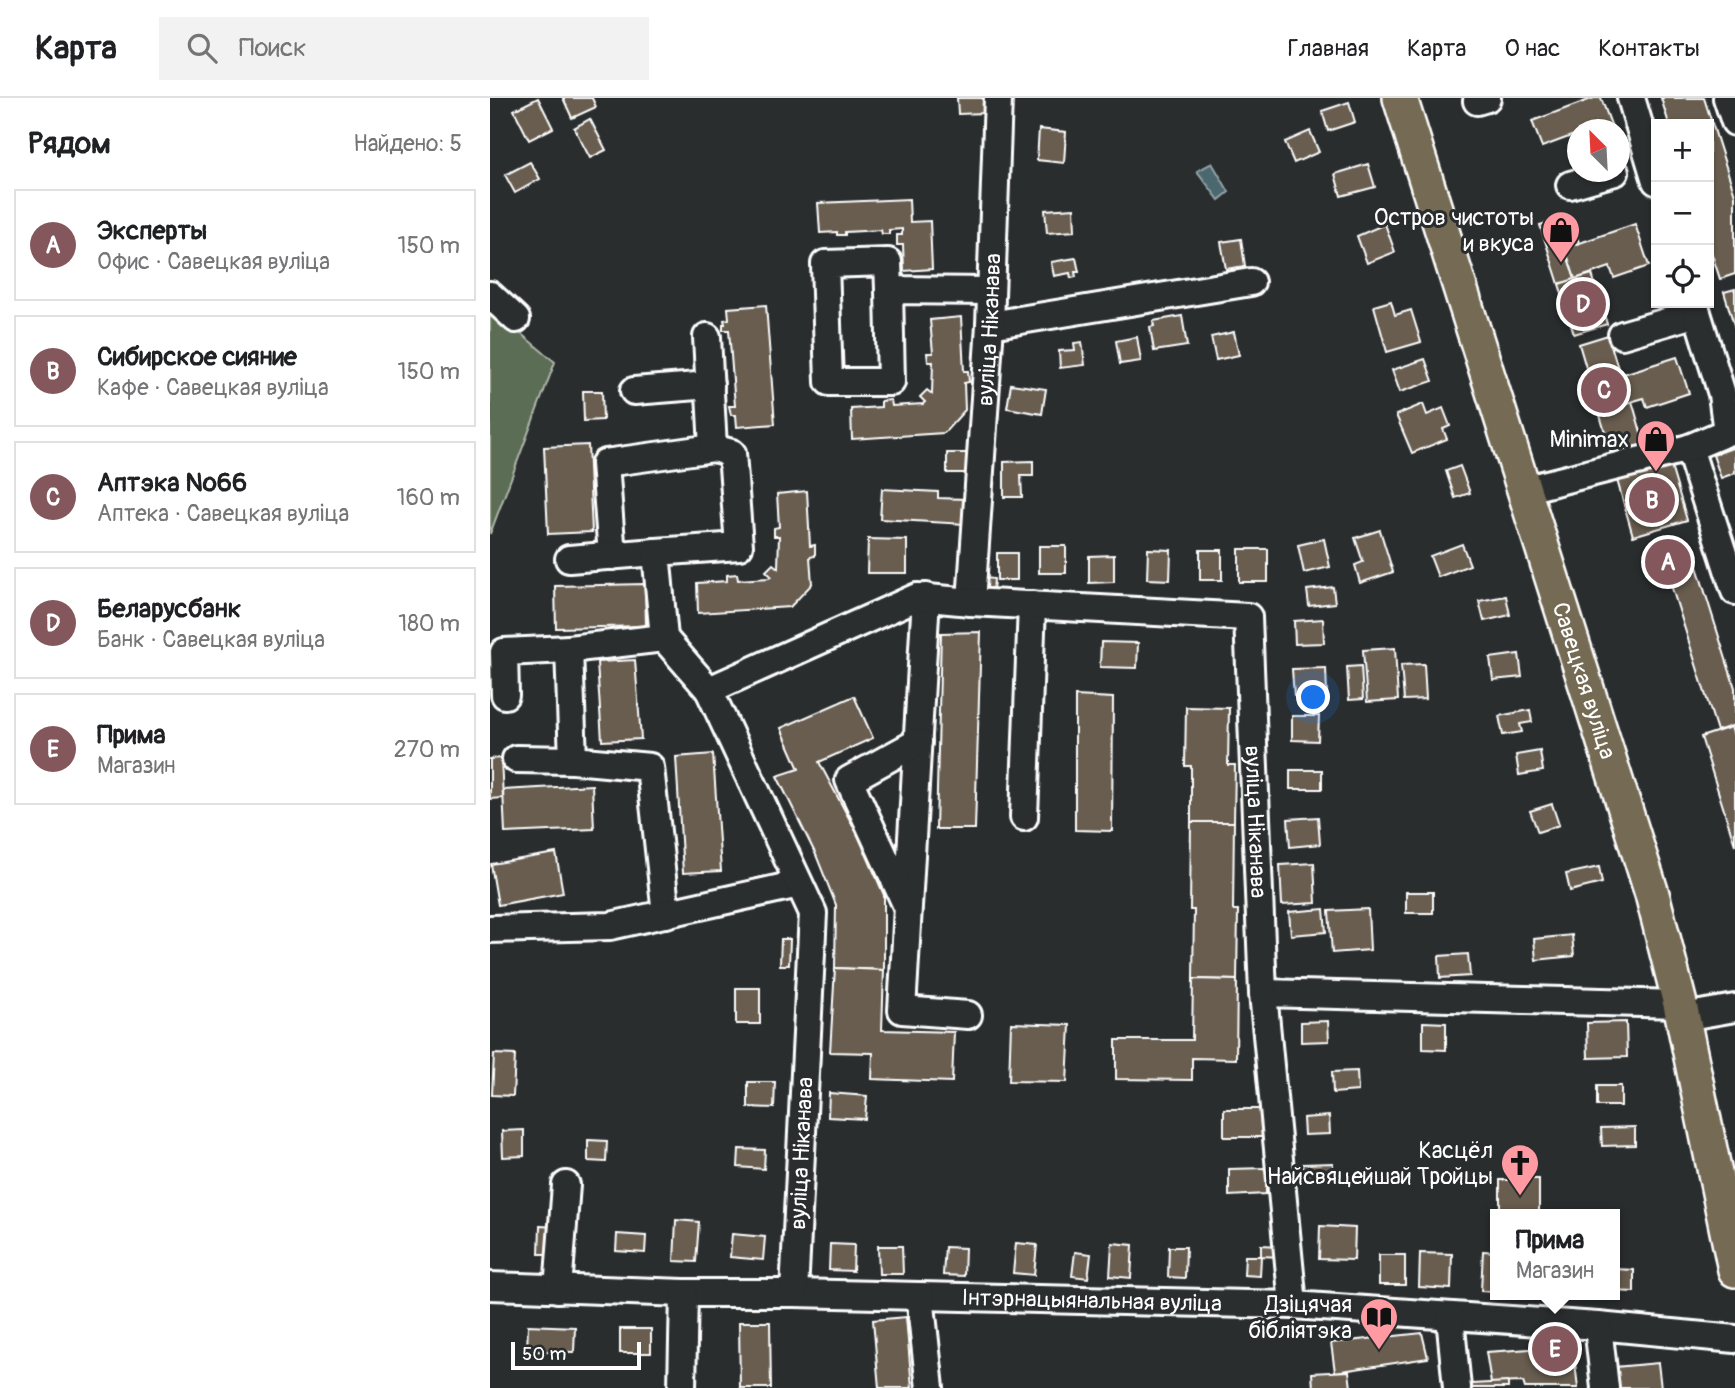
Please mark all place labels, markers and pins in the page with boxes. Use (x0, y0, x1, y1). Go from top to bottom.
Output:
place label: Остров чистоты и вкуса (1374, 203, 1534, 258)
shop icon: Остров чистоты и вкуса (1540, 209, 1582, 264)
pin: D (1560, 278, 1606, 330)
pin: C (1581, 364, 1627, 416)
shop icon: Minimax (1635, 418, 1677, 473)
place label: Minimax (1549, 425, 1629, 454)
pin: B (1629, 474, 1675, 526)
pin: A (1645, 536, 1691, 588)
place label: Касцёл Найсвяцейшай Тройцы (1267, 1136, 1493, 1191)
church icon: Касцёл Найсвяцейшай Тройцы (1499, 1142, 1541, 1197)
place label: Дзіцячая бібліятэка (1248, 1290, 1352, 1345)
library icon: Дзіцячая бібліятэка (1358, 1296, 1400, 1351)
pin: E (1532, 1323, 1578, 1375)

